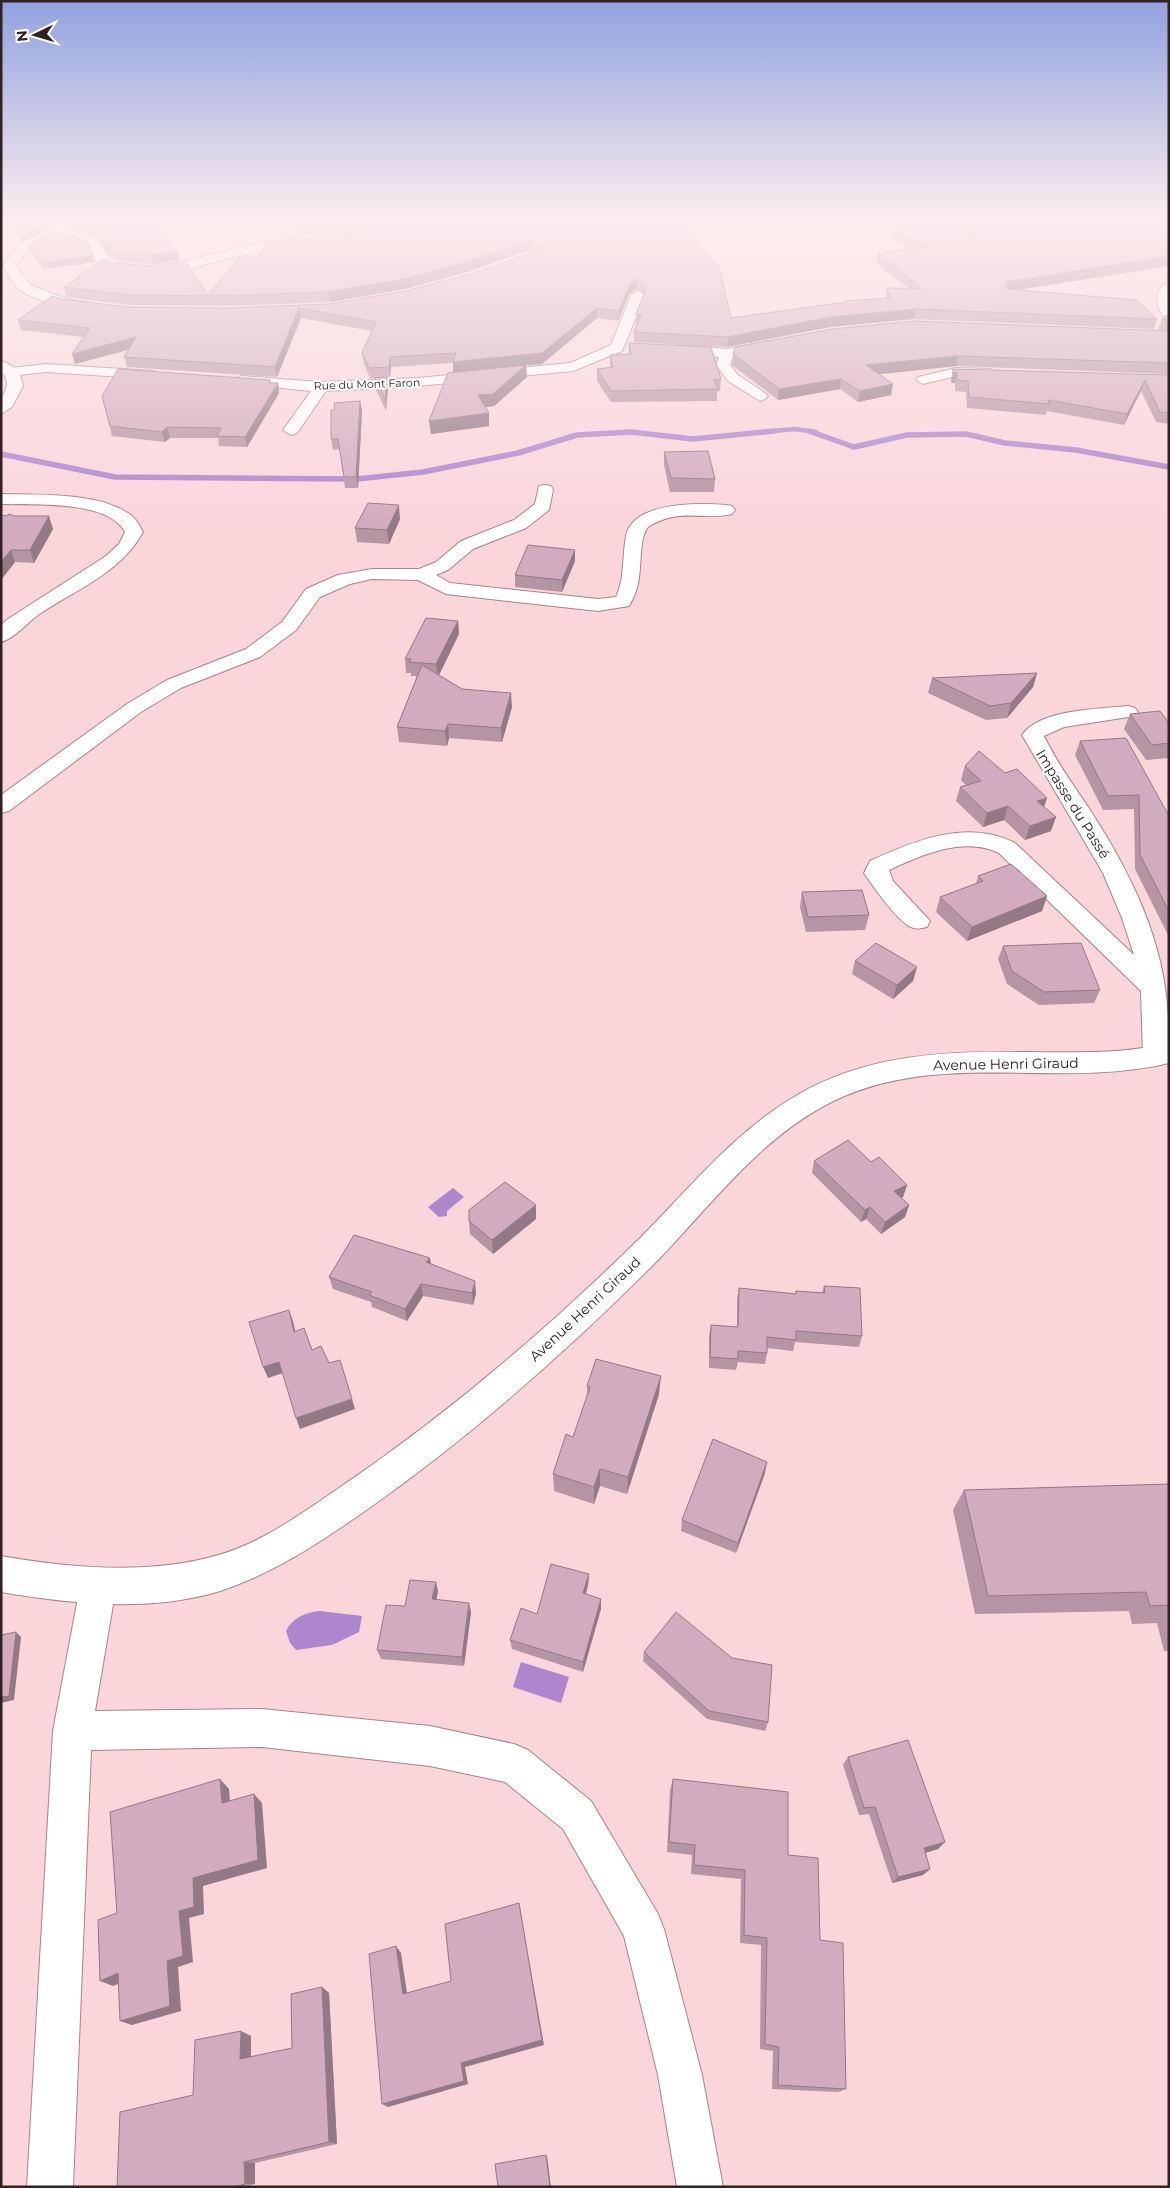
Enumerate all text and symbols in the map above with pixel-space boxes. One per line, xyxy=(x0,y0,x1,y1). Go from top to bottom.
north arrow xyxy=(10,10,60,60)
text: N xyxy=(13,30,32,43)
street label: Rue du Mont Faron xyxy=(313,375,421,393)
street label: Impasse du Passé xyxy=(1032,746,1114,862)
street label: Avenue Henri Giraud xyxy=(933,1054,1079,1074)
street label: Avenue Henri Giraud xyxy=(526,1253,644,1365)

